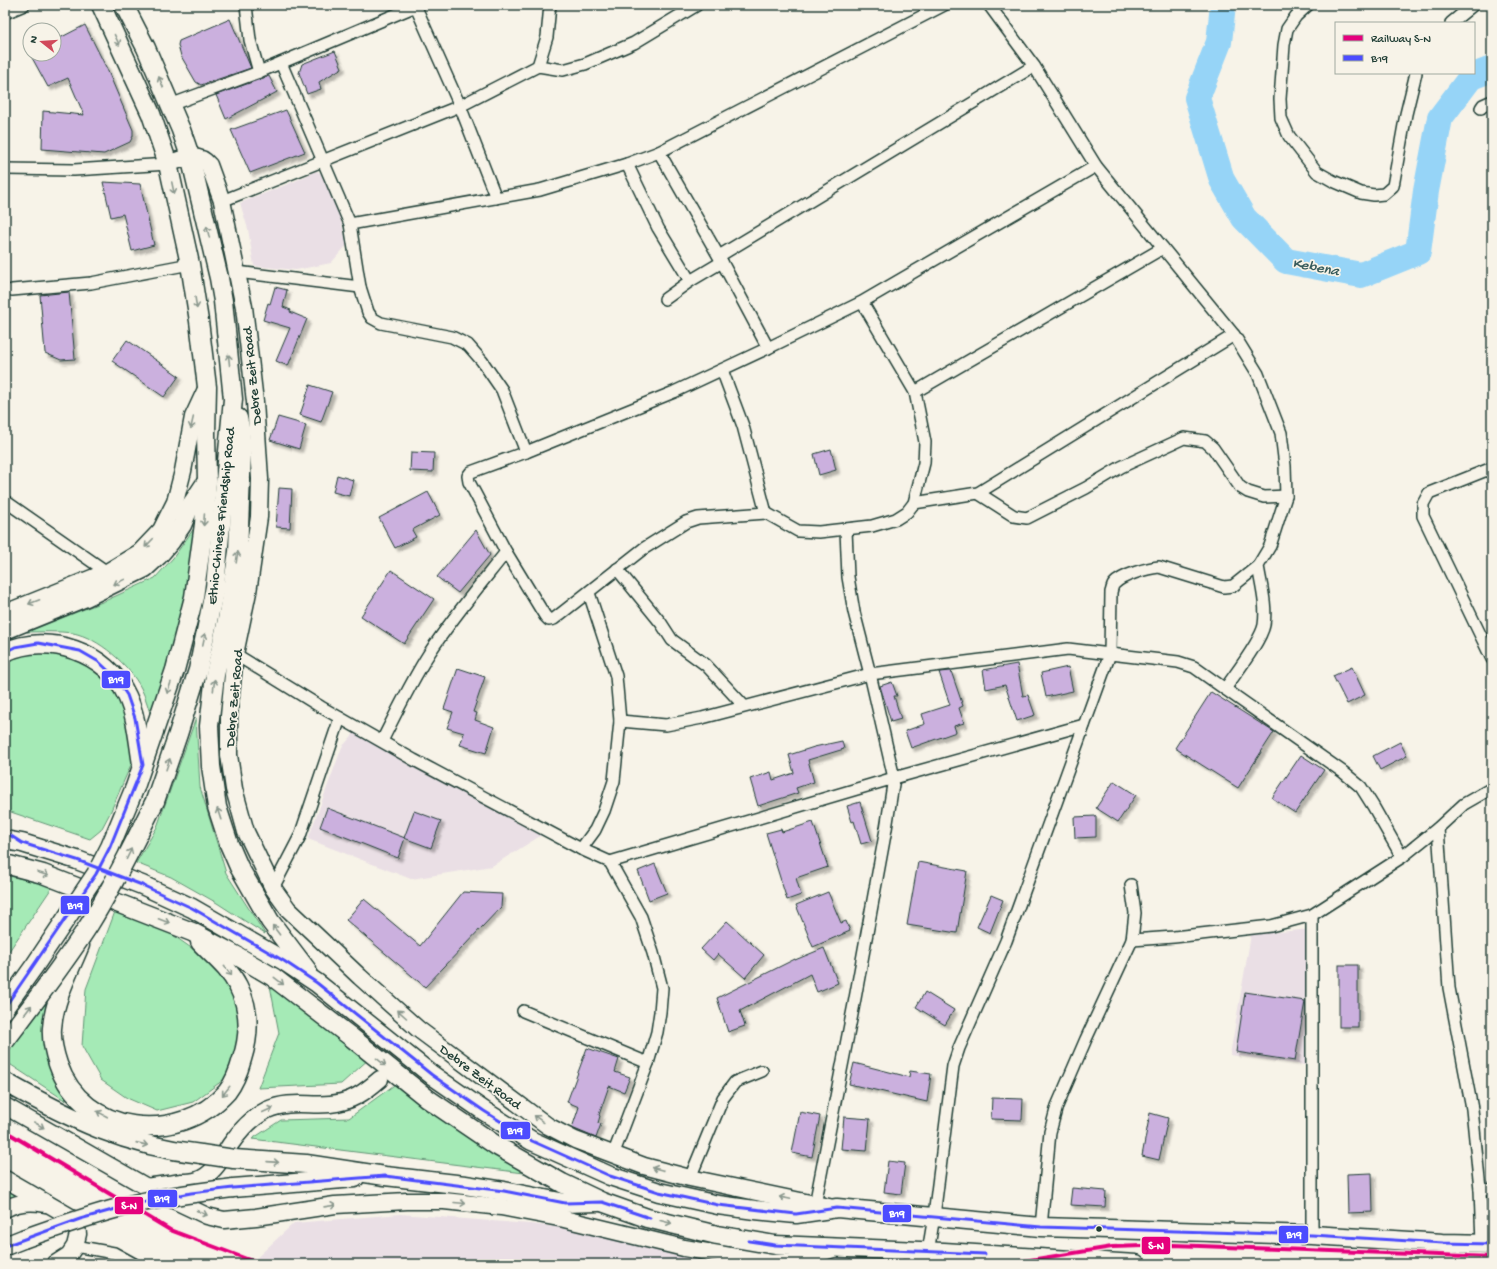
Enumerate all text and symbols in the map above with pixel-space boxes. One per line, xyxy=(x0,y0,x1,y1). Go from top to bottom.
north arrow xyxy=(22,22,62,62)
legend xyxy=(1335,22,1475,74)
text: Railway S-N xyxy=(1371,33,1431,47)
text: N xyxy=(28,34,41,45)
one-way arrow xyxy=(114,34,121,46)
text: B19 xyxy=(1370,53,1388,67)
one-way arrow xyxy=(156,76,164,88)
one-way arrow xyxy=(170,181,178,194)
one-way arrow xyxy=(204,226,212,239)
water label: Kebena xyxy=(1291,255,1342,282)
one-way arrow xyxy=(192,296,200,309)
street label: Debre Zeit Road xyxy=(240,324,267,426)
one-way arrow xyxy=(225,354,233,367)
one-way arrow xyxy=(187,416,195,429)
street label: Ethio-Chinese Friendship Road xyxy=(205,425,240,606)
one-way arrow xyxy=(201,513,208,526)
one-way arrow xyxy=(144,538,154,548)
one-way arrow xyxy=(233,551,241,564)
one-way arrow xyxy=(114,579,126,586)
one-way arrow xyxy=(29,598,41,606)
one-way arrow xyxy=(200,633,208,646)
street label: Debre Zeit Road xyxy=(223,647,248,749)
line badge: B19 xyxy=(101,670,131,689)
text: B19 xyxy=(107,675,124,687)
one-way arrow xyxy=(210,679,218,692)
one-way arrow xyxy=(165,681,172,694)
one-way arrow xyxy=(164,758,172,770)
one-way arrow xyxy=(215,808,222,821)
one-way arrow xyxy=(126,848,133,860)
one-way arrow xyxy=(36,871,49,878)
line badge: B19 xyxy=(60,895,90,915)
text: B19 xyxy=(66,901,83,913)
one-way arrow xyxy=(157,918,169,926)
one-way arrow xyxy=(272,924,280,935)
one-way arrow xyxy=(223,966,232,977)
one-way arrow xyxy=(273,977,284,986)
one-way arrow xyxy=(24,1005,33,1016)
one-way arrow xyxy=(397,1010,407,1019)
street label: Debre Zeit Road xyxy=(434,1041,525,1115)
one-way arrow xyxy=(376,1057,386,1066)
one-way arrow xyxy=(222,1086,230,1097)
one-way arrow xyxy=(261,1106,273,1114)
one-way arrow xyxy=(96,1110,108,1118)
one-way arrow xyxy=(534,1115,545,1123)
line badge: B19 xyxy=(500,1121,531,1140)
one-way arrow xyxy=(33,1122,45,1129)
text: B19 xyxy=(506,1126,523,1138)
one-way arrow xyxy=(135,1140,148,1148)
one-way arrow xyxy=(266,1158,279,1166)
one-way arrow xyxy=(652,1165,665,1173)
line badge: B19 xyxy=(147,1189,178,1208)
text: B19 xyxy=(153,1194,170,1206)
one-way arrow xyxy=(779,1194,792,1202)
line badge: S-N xyxy=(114,1196,144,1215)
one-way arrow xyxy=(453,1199,466,1207)
text: S-N xyxy=(121,1201,137,1213)
one-way arrow xyxy=(323,1202,336,1210)
line badge: B19 xyxy=(882,1204,912,1223)
text: B19 xyxy=(888,1209,905,1221)
one-way arrow xyxy=(196,1210,208,1217)
one-way arrow xyxy=(659,1219,672,1227)
unlabelled marker xyxy=(1094,1224,1104,1234)
line badge: B19 xyxy=(1278,1225,1309,1244)
text: B19 xyxy=(1285,1230,1302,1242)
line badge: S-N xyxy=(1141,1236,1171,1255)
text: S-N xyxy=(1148,1241,1164,1253)

